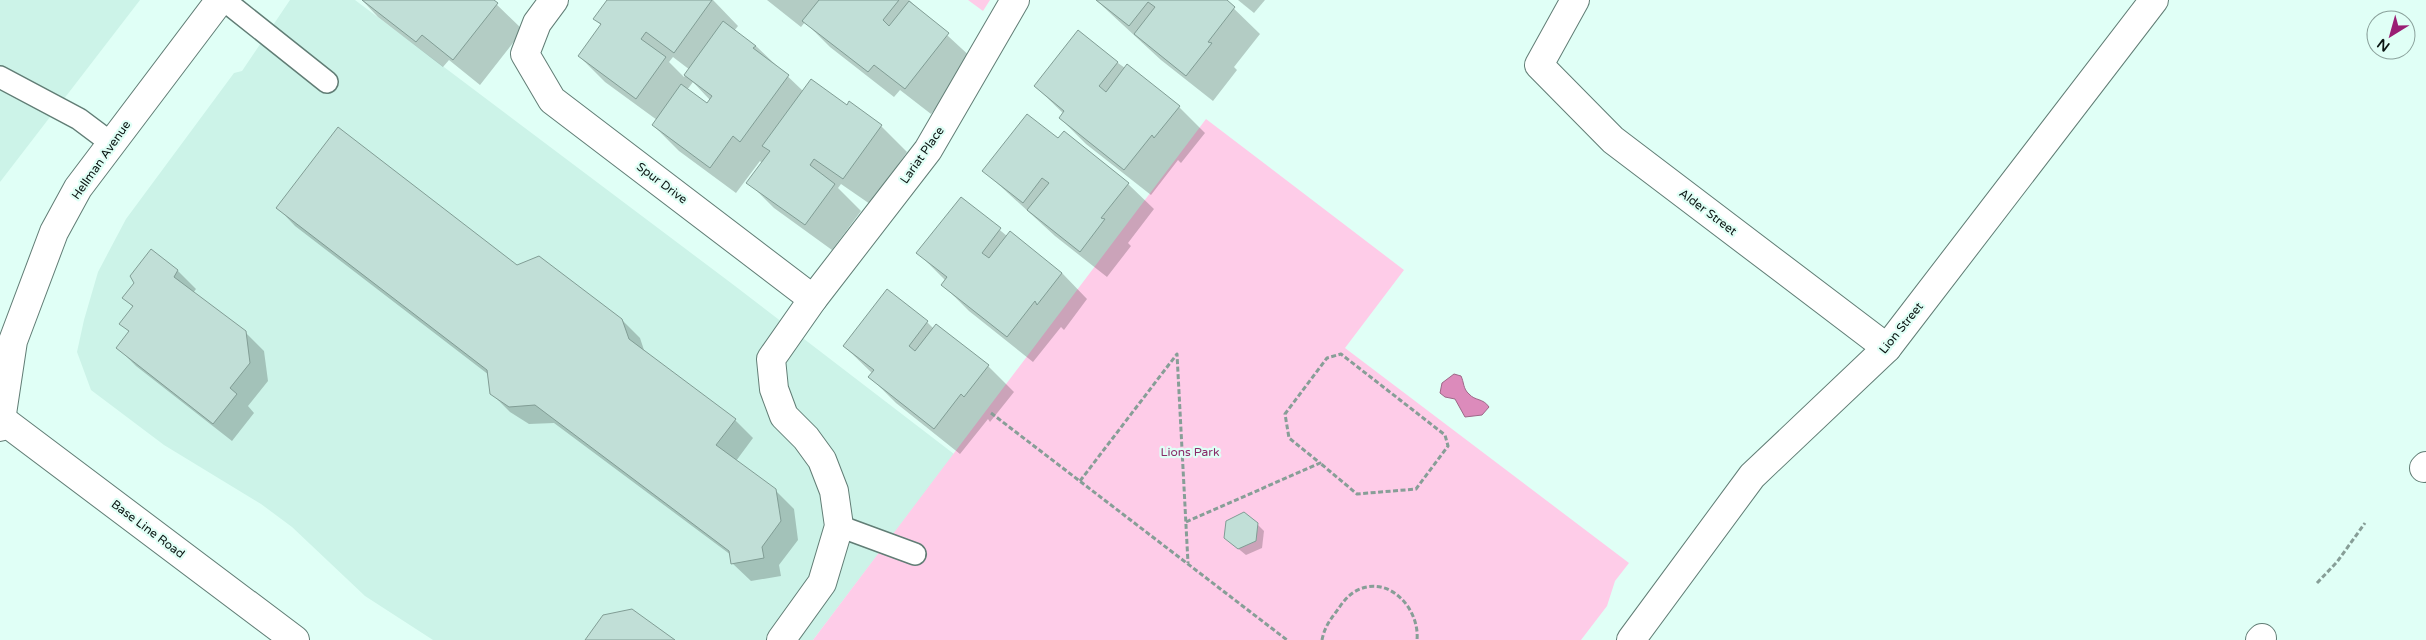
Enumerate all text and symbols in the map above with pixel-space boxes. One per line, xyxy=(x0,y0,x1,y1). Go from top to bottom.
north arrow xyxy=(2366,10,2416,60)
text: N xyxy=(2374,35,2393,55)
street label: Hellman Avenue xyxy=(69,118,133,202)
street label: Lariat Place xyxy=(897,124,947,186)
street label: Spur Drive xyxy=(634,160,690,207)
street label: Alder Street xyxy=(1677,186,1740,238)
street label: Lion Street xyxy=(1876,299,1926,356)
park label: Lions Park xyxy=(1160,445,1220,459)
street label: Base Line Road xyxy=(109,497,187,561)

